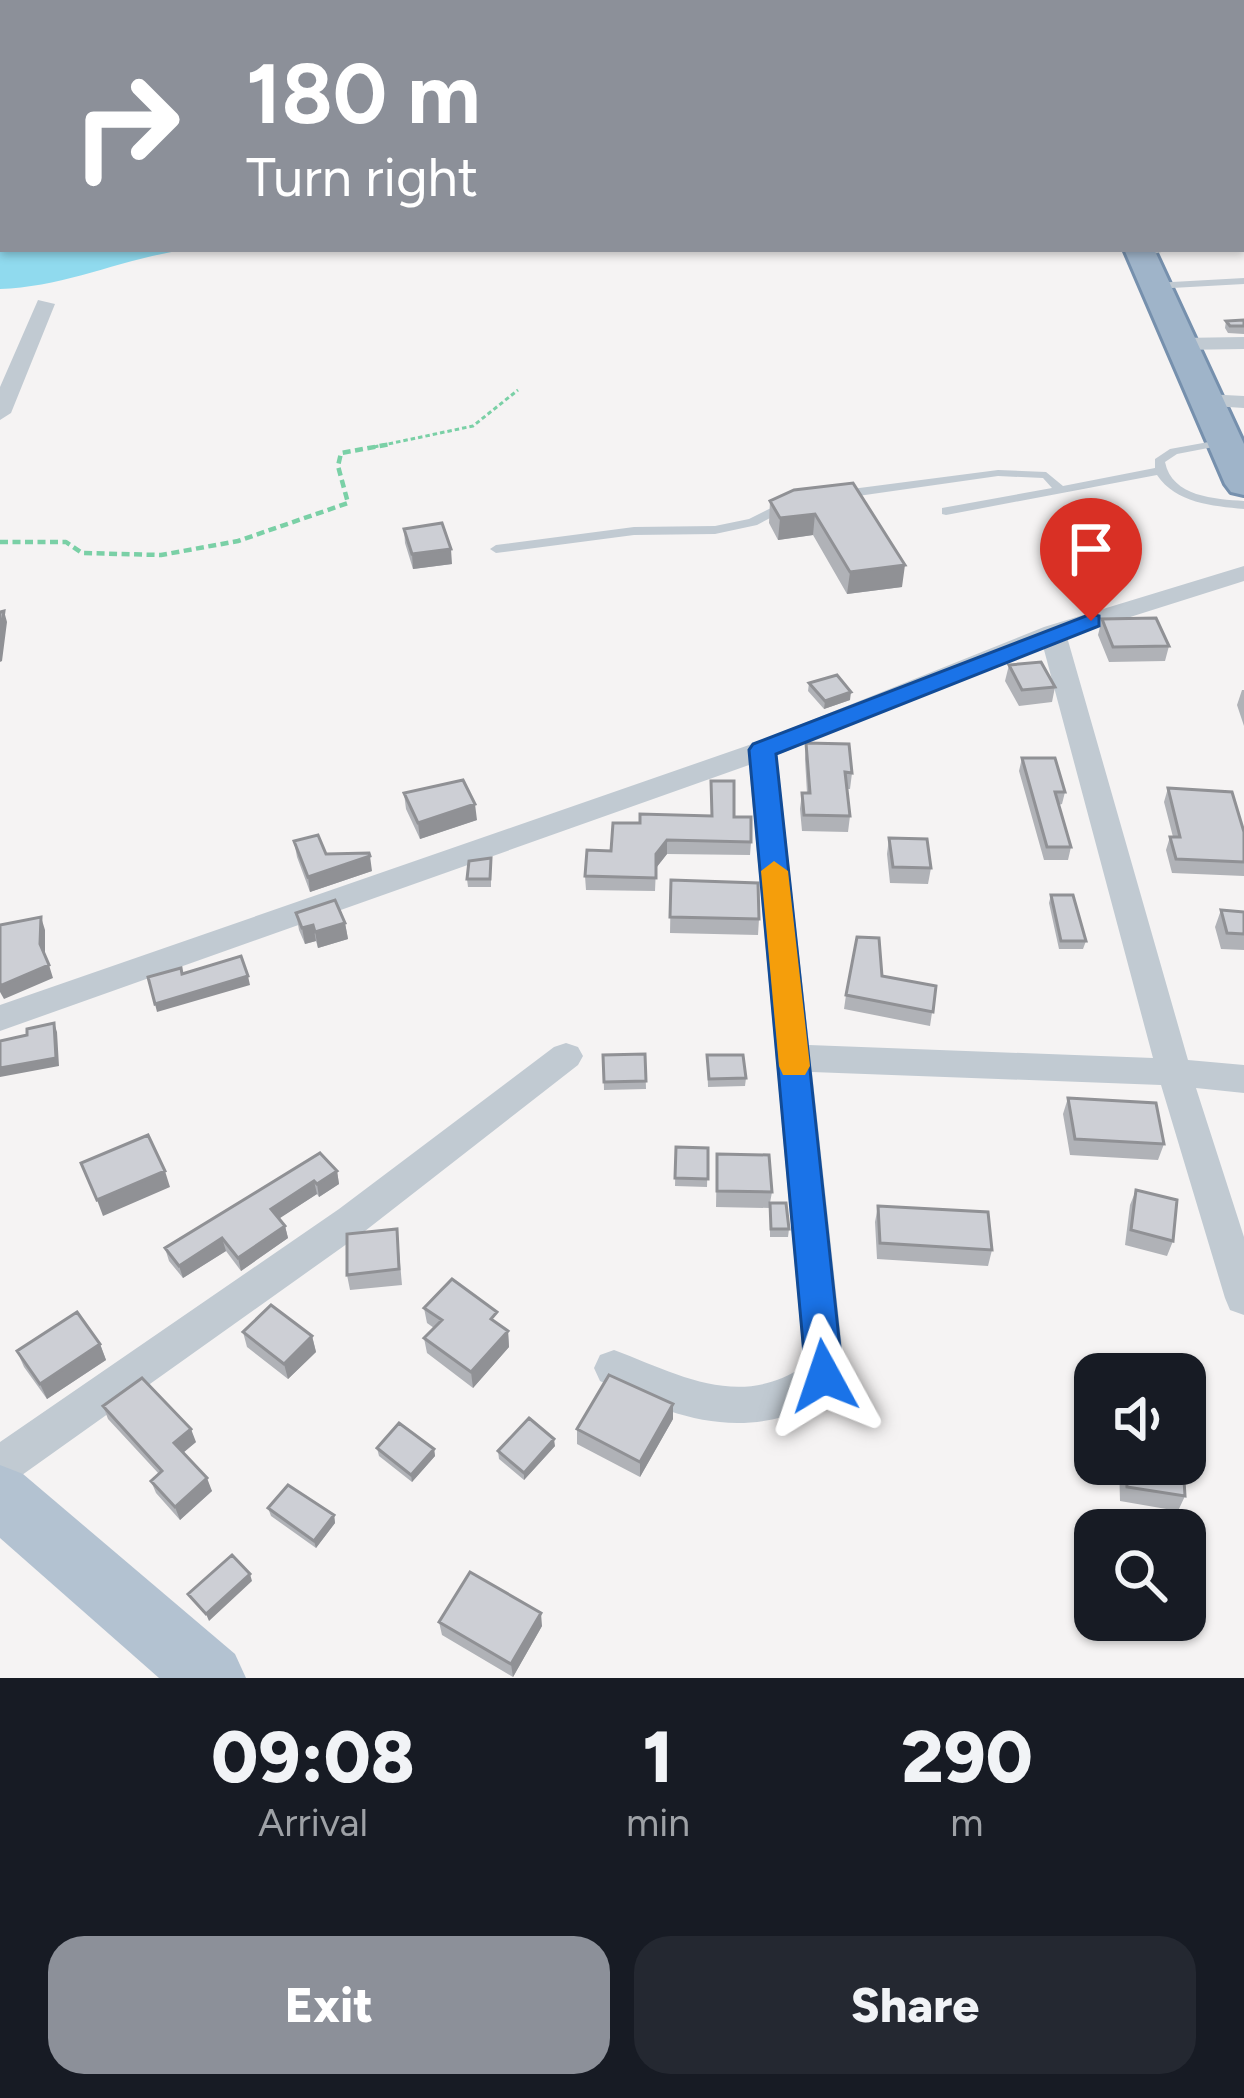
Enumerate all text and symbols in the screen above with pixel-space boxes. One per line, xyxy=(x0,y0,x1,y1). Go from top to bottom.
text: 180 m xyxy=(246,43,481,144)
icon: right xyxy=(48,48,204,204)
text: Turn right xyxy=(246,145,478,210)
pin xyxy=(1040,498,1142,621)
icon: arrive xyxy=(1058,516,1124,582)
position arrow xyxy=(761,1313,887,1439)
map controls xyxy=(1074,1353,1206,1641)
button: sound xyxy=(1074,1353,1206,1485)
button: search xyxy=(1074,1509,1206,1641)
text: 09:08 xyxy=(211,1714,415,1800)
text: 1 xyxy=(643,1714,673,1800)
text: 290 xyxy=(901,1714,1033,1800)
text: Arrival xyxy=(258,1799,368,1846)
text: min xyxy=(626,1799,690,1846)
text: m xyxy=(950,1799,984,1846)
button: Exit xyxy=(48,1936,610,2074)
button: Share xyxy=(634,1936,1196,2074)

